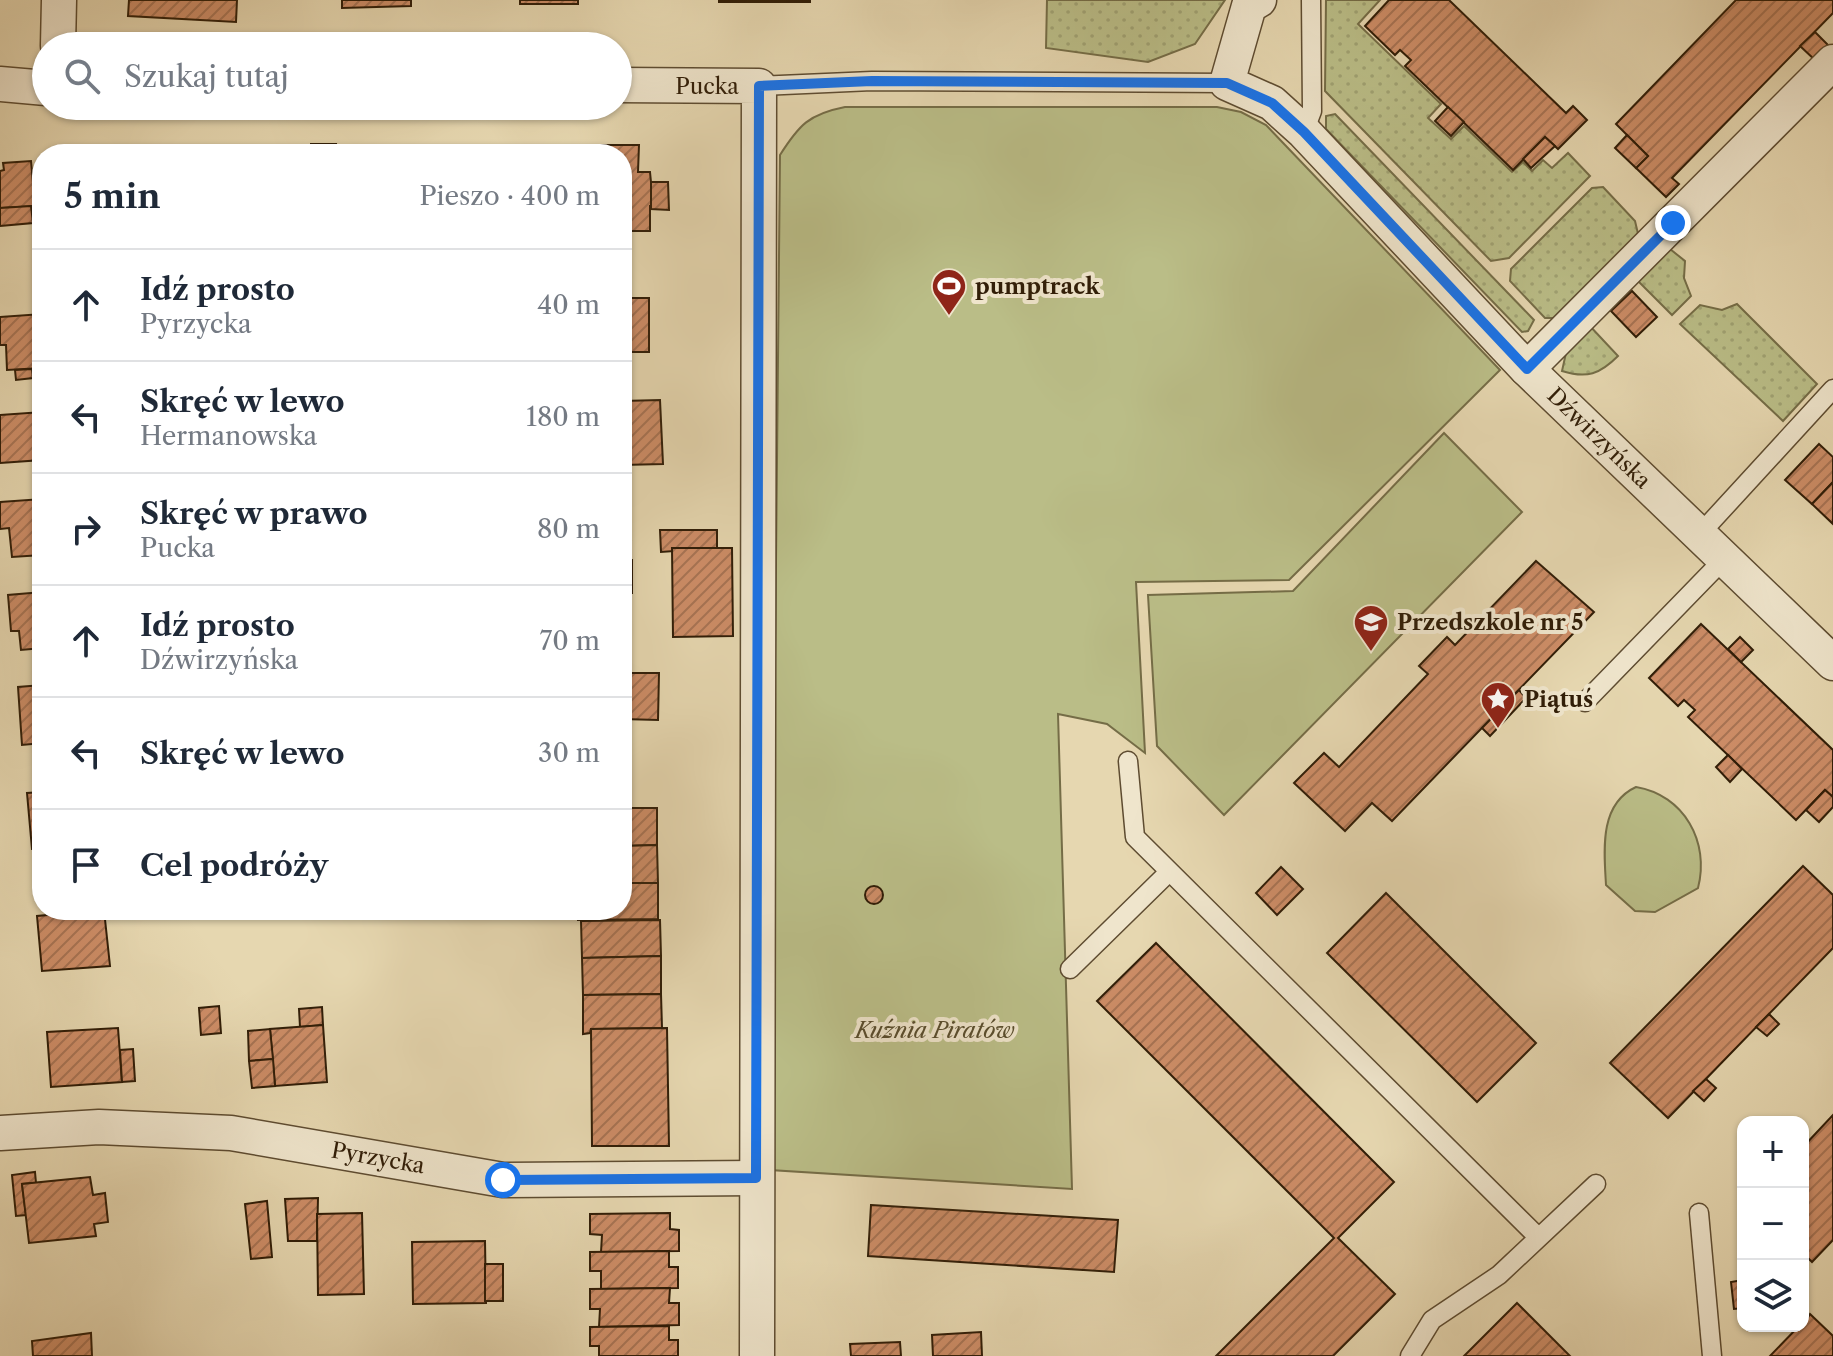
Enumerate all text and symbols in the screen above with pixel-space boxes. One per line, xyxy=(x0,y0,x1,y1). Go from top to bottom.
search box xyxy=(32,32,632,120)
icon: search xyxy=(60,54,104,98)
text: Szukaj tutaj xyxy=(124,58,289,95)
street label: Pucka xyxy=(675,73,739,100)
text: 5 min xyxy=(64,175,161,217)
text: Pieszo · 400 m xyxy=(419,180,600,212)
route end xyxy=(1655,205,1691,241)
sports icon: pumptrack xyxy=(930,267,968,317)
text: Idź prosto xyxy=(140,271,295,308)
place label: pumptrack xyxy=(975,273,1100,300)
icon: ahead xyxy=(64,283,108,327)
text: 40 m xyxy=(537,289,600,321)
text: Pyrzycka xyxy=(140,308,252,340)
street label: Dźwirzyńska xyxy=(1541,382,1657,494)
text: Skręć w lewo xyxy=(140,383,345,420)
icon: left xyxy=(64,395,108,439)
text: 180 m xyxy=(526,401,600,433)
text: Hermanowska xyxy=(140,420,317,452)
text: Skręć w prawo xyxy=(140,495,368,532)
icon: right xyxy=(64,507,108,551)
text: 80 m xyxy=(537,513,600,545)
text: Pucka xyxy=(140,532,215,564)
school or university icon: Przedszkole nr 5 xyxy=(1352,603,1390,653)
text: Idź prosto xyxy=(140,607,295,644)
place label: Przedszkole nr 5 xyxy=(1397,609,1583,636)
icon: ahead xyxy=(64,619,108,663)
text: 70 m xyxy=(540,625,600,657)
text: Dźwirzyńska xyxy=(140,644,298,676)
place icon: Piątuś xyxy=(1479,680,1517,730)
place label: Piątuś xyxy=(1524,686,1593,713)
icon: left xyxy=(64,731,108,775)
text: Skręć w lewo xyxy=(140,735,345,772)
text: 30 m xyxy=(538,737,600,769)
icon: arrive xyxy=(64,843,108,887)
text: Cel podróży xyxy=(140,847,328,884)
park label: Kuźnia Piratów xyxy=(853,1017,1015,1044)
map controls xyxy=(1737,1116,1809,1332)
button: + xyxy=(1737,1116,1809,1188)
street label: Pyrzycka xyxy=(329,1137,427,1180)
route start xyxy=(485,1162,521,1198)
button: − xyxy=(1737,1188,1809,1260)
button: layers xyxy=(1737,1260,1809,1332)

